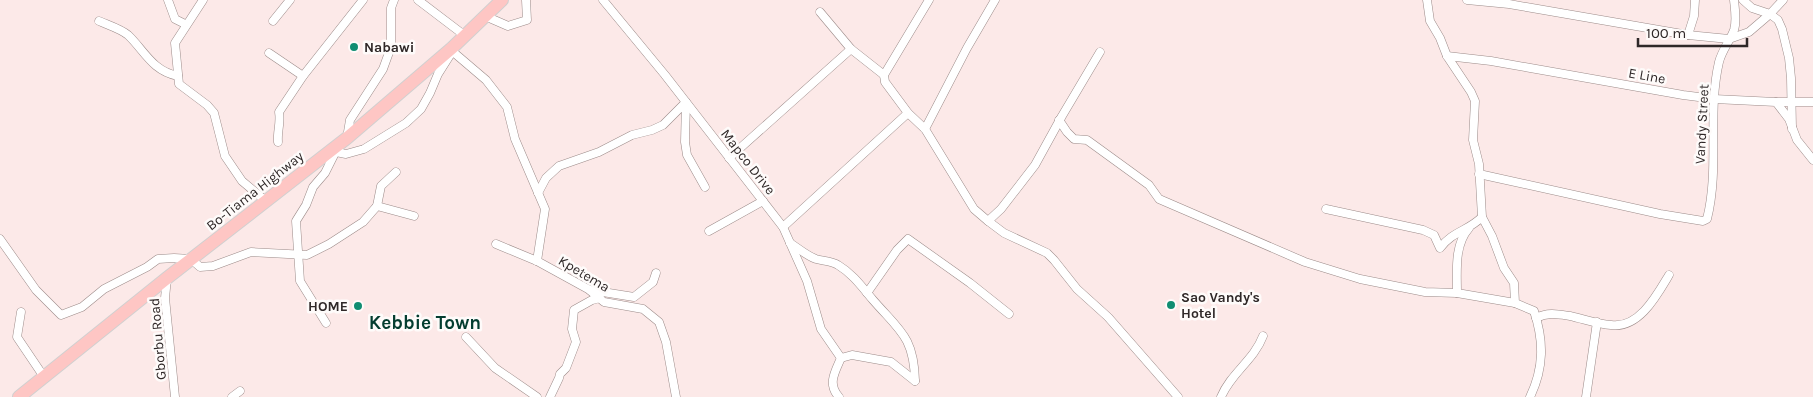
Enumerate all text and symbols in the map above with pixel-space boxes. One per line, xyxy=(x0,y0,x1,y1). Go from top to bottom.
scale bar xyxy=(1638,15,1747,47)
text: 100 m xyxy=(1646,24,1686,42)
place label: Nabawi xyxy=(364,39,414,56)
marker: Nabawi xyxy=(348,41,360,53)
street label: E Line xyxy=(1627,64,1667,88)
street label: Vandy Street xyxy=(1691,84,1713,164)
street label: Mapco Drive xyxy=(717,126,779,198)
street label: Bo-Tiama Highway xyxy=(203,148,307,234)
street label: Kpetema xyxy=(555,252,613,296)
place label: Sao Vandy's Hotel xyxy=(1181,289,1260,322)
street label: Gborbu Road xyxy=(146,297,170,381)
place label: HOME xyxy=(308,298,348,315)
marker: Sao Vandy's Hotel xyxy=(1165,299,1177,311)
marker: HOME xyxy=(352,300,364,312)
district label: Kebbie Town xyxy=(369,312,481,334)

